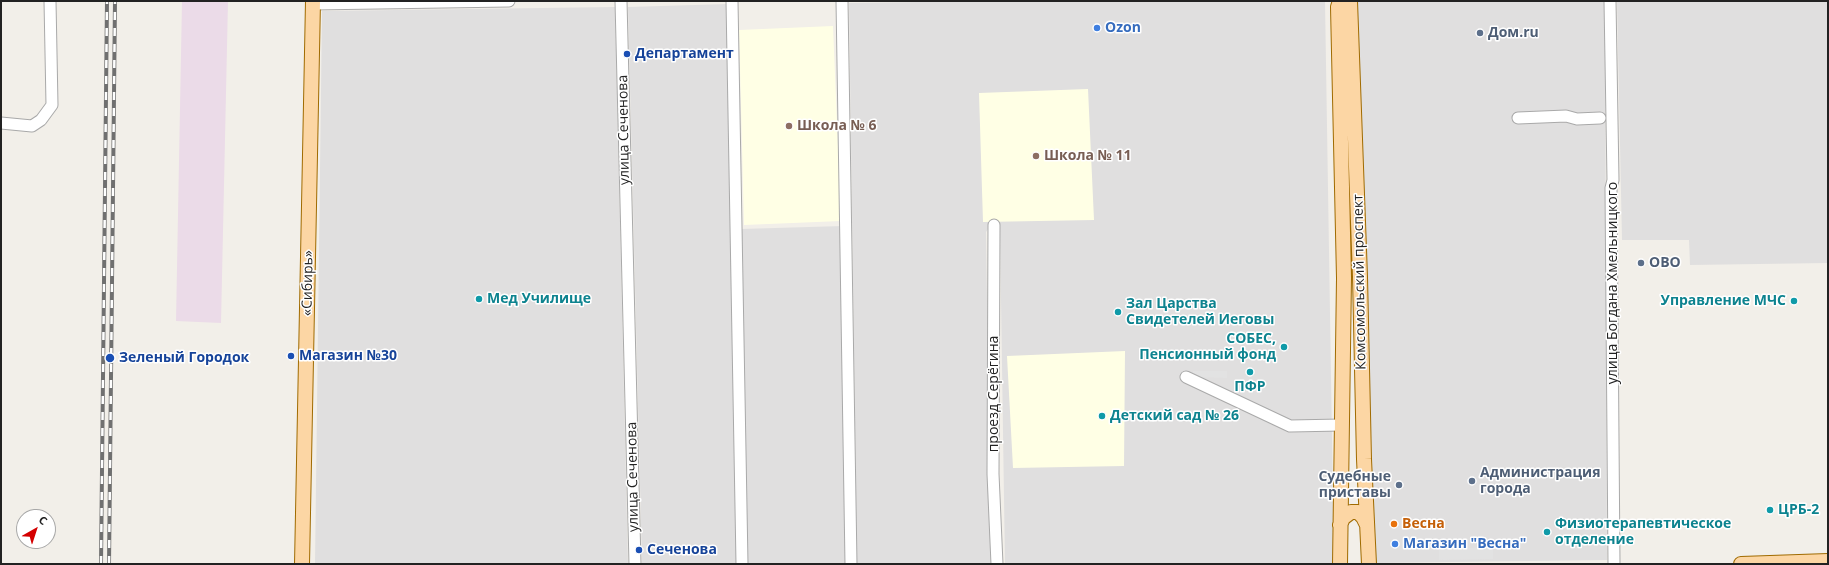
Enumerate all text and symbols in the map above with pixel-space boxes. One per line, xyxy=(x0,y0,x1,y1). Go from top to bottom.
place label: Ozon xyxy=(1105,20,1141,36)
marker: Ozon xyxy=(1092,23,1102,33)
place label: Дом.ru xyxy=(1488,25,1539,41)
marker: Дом.ru xyxy=(1475,28,1485,38)
place label: Департамент xyxy=(635,46,734,62)
marker: Департамент xyxy=(622,49,632,59)
street label: улица Сеченова xyxy=(615,75,633,185)
place label: Школа № 6 xyxy=(797,118,877,134)
marker: Школа № 6 xyxy=(784,121,794,131)
place label: Школа № 11 xyxy=(1044,148,1132,164)
marker: Школа № 11 xyxy=(1031,151,1041,161)
street label: улица Богдана Хмельницкого xyxy=(1605,182,1621,384)
street label: Комсомольский проспект xyxy=(1350,194,1370,370)
street label: «Сибирь» xyxy=(299,250,317,316)
place label: ОВО xyxy=(1649,255,1681,271)
marker: ОВО xyxy=(1636,258,1646,268)
place label: Мед Училище xyxy=(487,291,591,307)
place label: Управление МЧС xyxy=(1661,293,1786,309)
marker: Мед Училище xyxy=(474,294,484,304)
place label: Зал Царства Свидетелей Иеговы xyxy=(1126,296,1274,328)
marker: Управление МЧС xyxy=(1789,296,1799,306)
marker: Зал Царства Свидетелей Иеговы xyxy=(1113,307,1123,317)
place label: СОБЕС, Пенсионный фонд xyxy=(1139,331,1276,364)
street label: проезд Серёгина xyxy=(986,336,1002,452)
marker: СОБЕС, Пенсионный фонд xyxy=(1279,342,1289,352)
place label: Магазин №30 xyxy=(299,348,397,364)
place label: Зеленый Городок xyxy=(119,350,249,366)
marker: Магазин №30 xyxy=(286,351,296,361)
marker: Зеленый Городок xyxy=(104,352,116,364)
marker: ПФР xyxy=(1245,367,1255,377)
place label: ПФР xyxy=(1234,379,1266,395)
place label: Детский сад № 26 xyxy=(1110,408,1239,424)
marker: Детский сад № 26 xyxy=(1097,411,1107,421)
street label: улица Сеченова xyxy=(624,422,642,532)
place label: Администрация города xyxy=(1480,465,1600,498)
place label: Судебные приставы xyxy=(1318,469,1391,502)
marker: Администрация города xyxy=(1467,476,1477,486)
marker: Судебные приставы xyxy=(1394,480,1404,490)
place label: ЦРБ-2 xyxy=(1778,502,1819,518)
marker: ЦРБ-2 xyxy=(1765,505,1775,515)
north arrow xyxy=(16,509,56,549)
text: С xyxy=(36,512,51,528)
place label: Весна xyxy=(1402,516,1445,532)
place label: Физиотерапевтическое отделение xyxy=(1555,516,1731,548)
marker: Весна xyxy=(1389,519,1399,529)
marker: Физиотерапевтическое отделение xyxy=(1542,527,1552,537)
place label: Магазин "Весна" xyxy=(1403,536,1526,552)
marker: Магазин "Весна" xyxy=(1390,539,1400,549)
place label: Сеченова xyxy=(647,542,717,558)
marker: Сеченова xyxy=(634,545,644,555)

